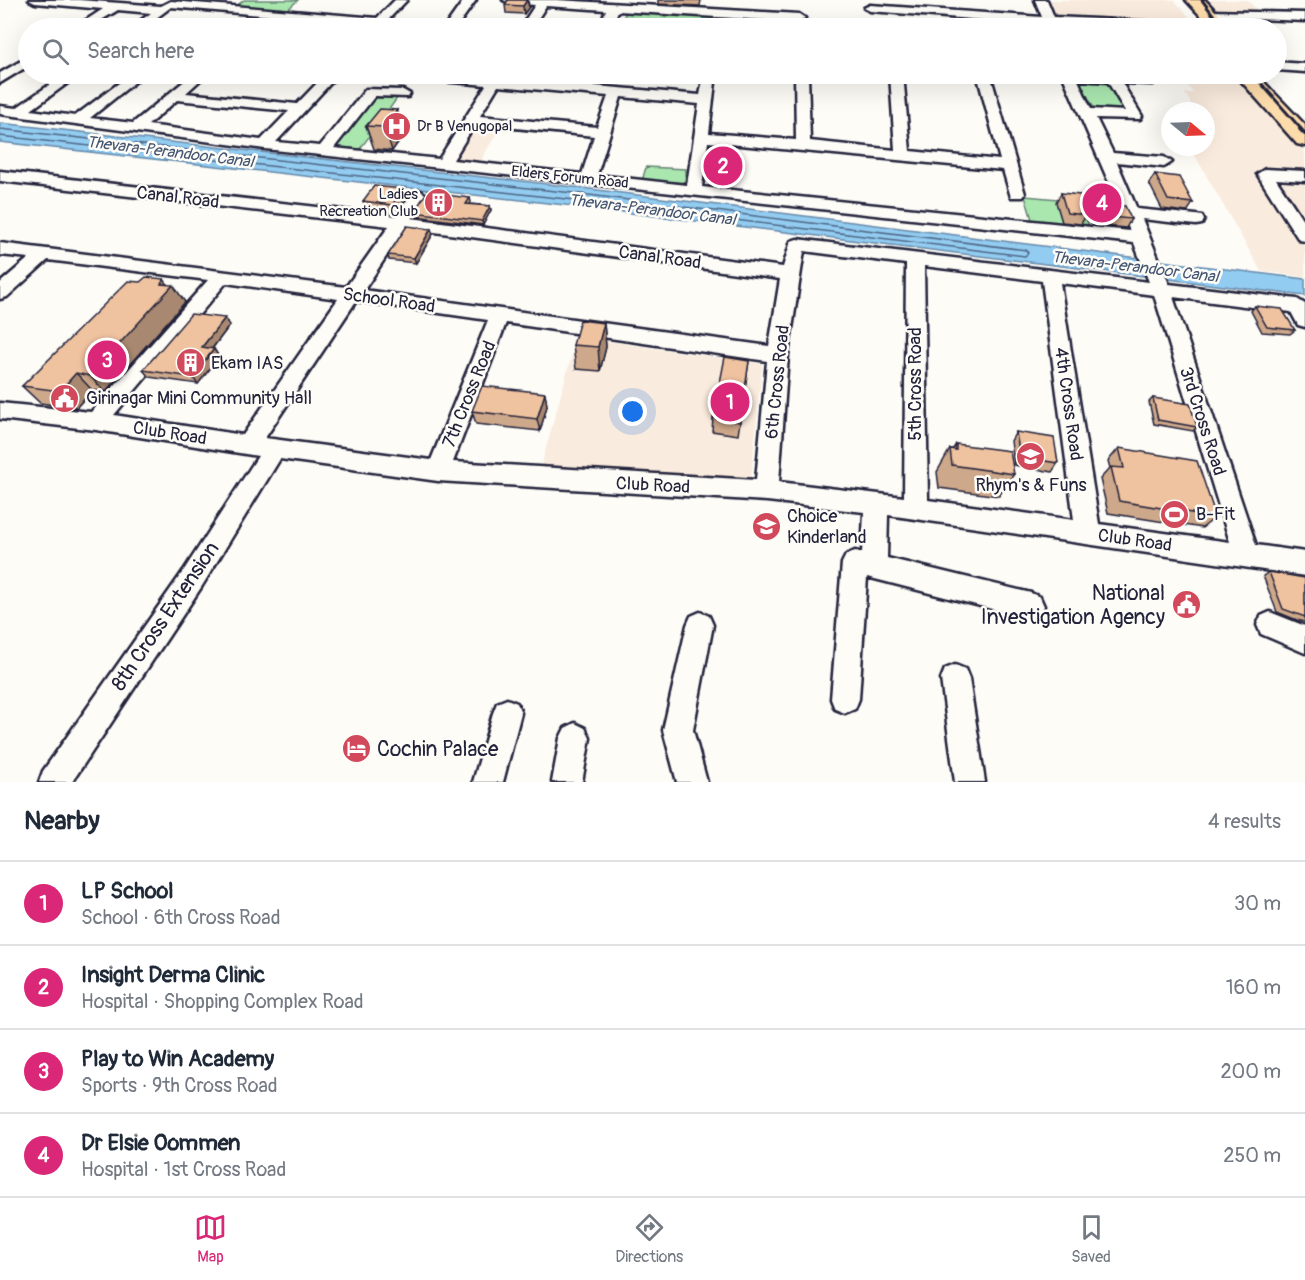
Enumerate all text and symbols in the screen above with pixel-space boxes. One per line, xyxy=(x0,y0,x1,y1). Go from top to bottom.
search box xyxy=(18,18,1287,84)
icon: search xyxy=(39,35,72,68)
text: Search here xyxy=(87,37,194,65)
north arrow xyxy=(1161,102,1215,156)
hospital icon: Dr B Venugopal xyxy=(380,110,412,142)
place label: Dr B Venugopal xyxy=(417,117,512,136)
water label: Thevara-Perandoor Canal xyxy=(85,132,257,172)
pin: 2 xyxy=(704,144,742,188)
street label: Elders Forum Road xyxy=(510,162,630,193)
pin: 4 xyxy=(1082,180,1122,226)
street label: Canal Road xyxy=(135,181,221,214)
place label: Ladies Recreation Club xyxy=(319,185,418,221)
building icon: Ladies Recreation Club xyxy=(423,187,455,219)
water label: Thevara-Perandoor Canal xyxy=(567,190,739,230)
street label: Canal Road xyxy=(617,240,703,275)
water label: Thevara-Perandoor Canal xyxy=(1050,247,1222,287)
street label: School Road xyxy=(341,283,437,318)
street label: 6th Cross Road xyxy=(760,324,795,440)
street label: 5th Cross Road xyxy=(904,327,927,441)
street label: 7th Cross Road xyxy=(438,337,501,451)
pin: 3 xyxy=(88,338,126,382)
street label: 4th Cross Road xyxy=(1049,346,1088,462)
building icon: Ekam IAS xyxy=(174,347,206,379)
place label: Ekam IAS xyxy=(211,352,283,375)
street label: 3rd Cross Road xyxy=(1174,364,1231,478)
pin: 1 xyxy=(710,380,750,424)
public building icon: Girinagar Mini Community Hall xyxy=(49,382,81,414)
place label: Girinagar Mini Community Hall xyxy=(86,387,312,410)
your location xyxy=(618,397,647,426)
street label: Club Road xyxy=(131,416,208,451)
school or university icon: Rhym's & Funs xyxy=(1015,440,1047,472)
street label: Club Road xyxy=(615,472,691,499)
place label: Rhym's & Funs xyxy=(976,474,1087,497)
sports icon: B-Fit xyxy=(1159,498,1191,530)
place label: B-Fit xyxy=(1196,503,1236,526)
place label: Choice Kinderland xyxy=(787,505,867,549)
school or university icon: Choice Kinderland xyxy=(750,510,782,542)
street label: Club Road xyxy=(1096,524,1173,557)
street label: 8th Cross Extension xyxy=(105,536,225,696)
place label: National Investigation Agency xyxy=(981,580,1165,631)
public building icon: National Investigation Agency xyxy=(1170,589,1202,621)
hotel icon: Cochin Palace xyxy=(340,733,372,765)
place label: Cochin Palace xyxy=(377,736,499,763)
text: Nearby xyxy=(24,805,100,837)
text: 4 results xyxy=(1208,809,1281,834)
text: LP School xyxy=(81,877,174,905)
text: 1 xyxy=(40,891,47,916)
text: 30 m xyxy=(1234,891,1281,916)
text: School · 6th Cross Road xyxy=(81,905,280,930)
text: Insight Derma Clinic xyxy=(81,961,265,989)
text: 2 xyxy=(38,975,49,1000)
text: 160 m xyxy=(1226,975,1281,1000)
text: Hospital · Shopping Complex Road xyxy=(81,989,364,1014)
text: Play to Win Academy xyxy=(81,1045,274,1073)
text: 3 xyxy=(38,1059,49,1084)
text: 200 m xyxy=(1220,1059,1281,1084)
text: Sports · 9th Cross Road xyxy=(81,1073,278,1098)
text: Dr Elsie Oommen xyxy=(81,1129,241,1157)
text: 4 xyxy=(38,1143,49,1168)
text: 250 m xyxy=(1223,1143,1281,1168)
text: Hospital · 1st Cross Road xyxy=(81,1157,286,1182)
tab: Map xyxy=(194,1211,227,1267)
tab: Directions xyxy=(615,1211,683,1267)
tab: Saved xyxy=(1071,1211,1111,1267)

